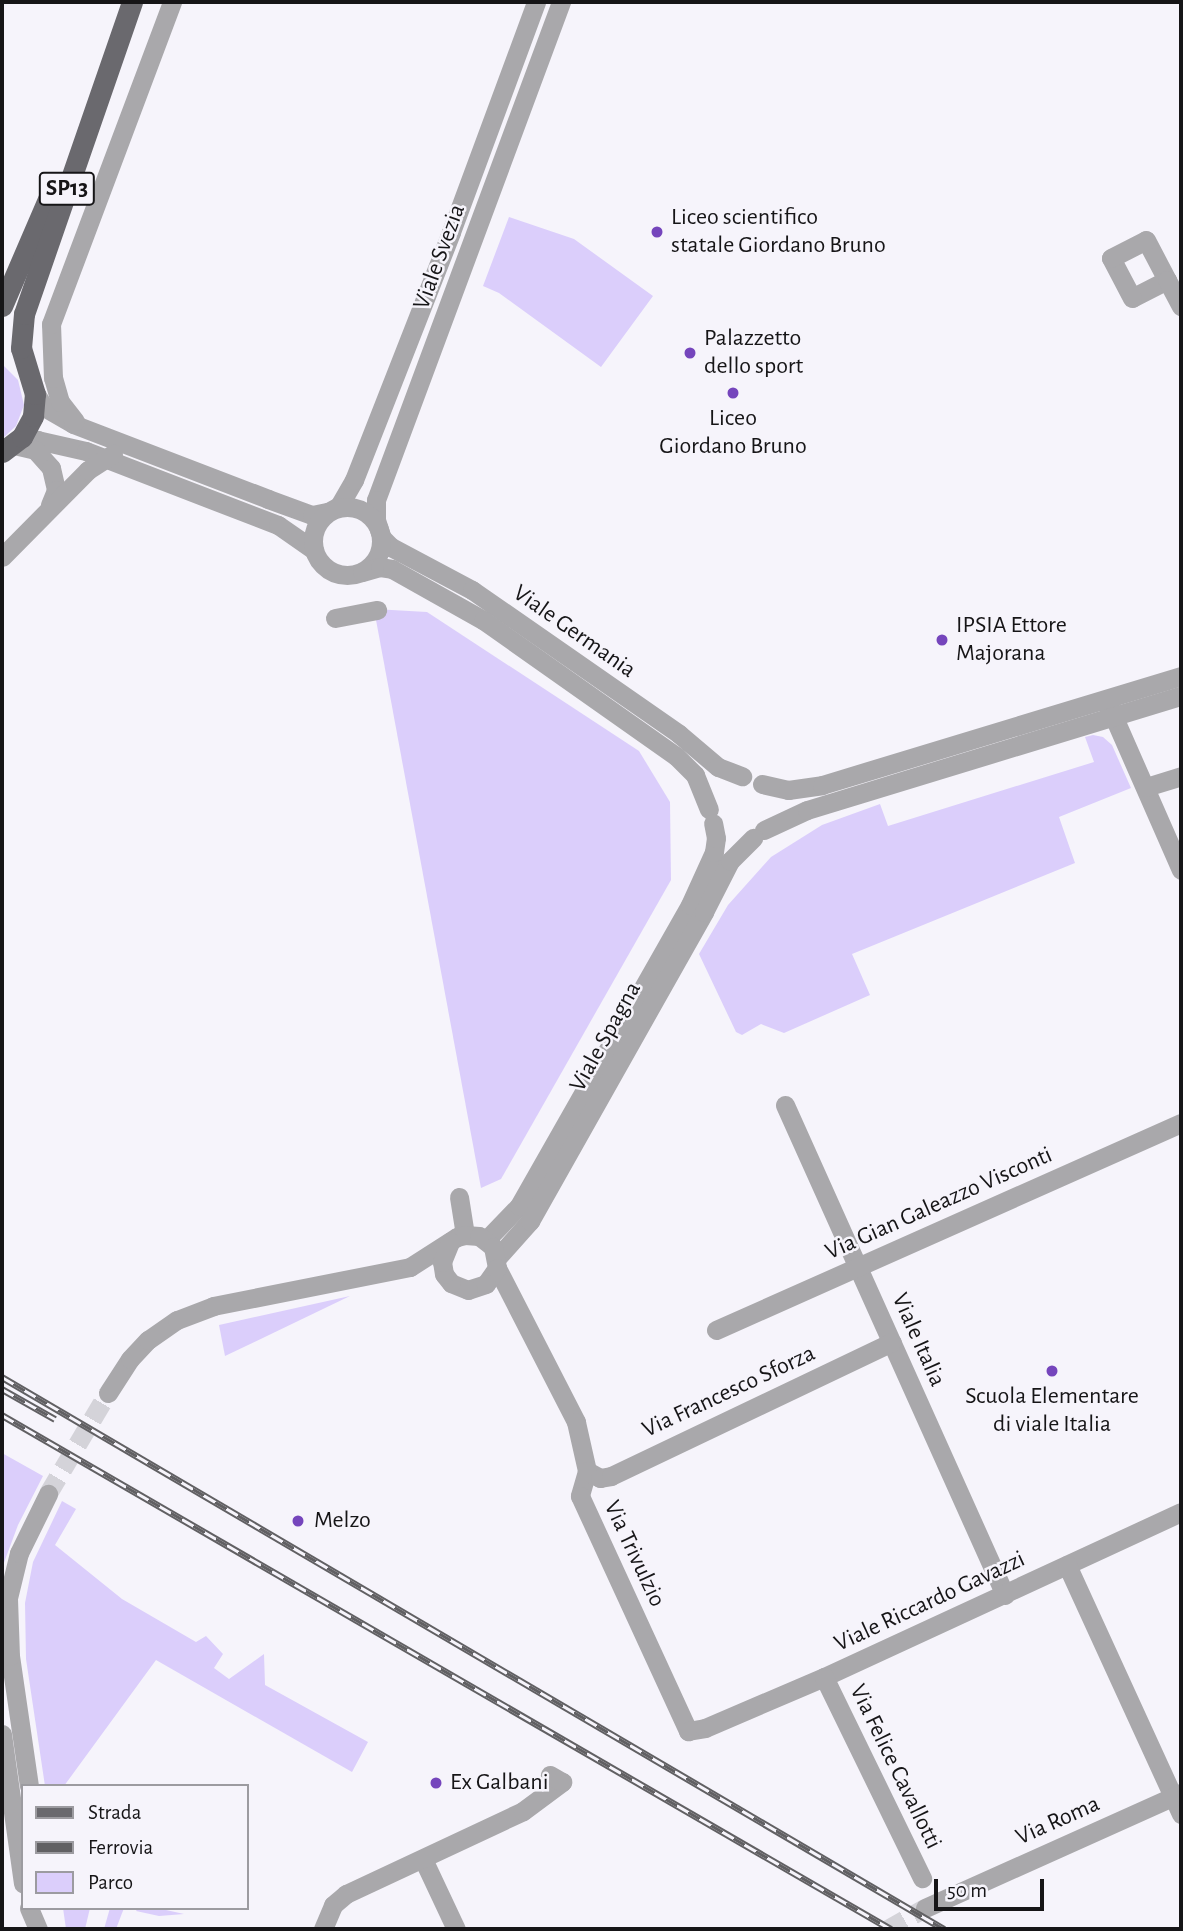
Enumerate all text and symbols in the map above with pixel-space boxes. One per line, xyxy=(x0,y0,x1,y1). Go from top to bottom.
road number: SP13 xyxy=(37,170,97,208)
street label: Viale Svezia xyxy=(408,200,472,314)
place label: Liceo scientifico statale Giordano Bruno xyxy=(671,204,886,260)
marker: Liceo scientifico statale Giordano Bruno xyxy=(649,224,665,240)
place label: Palazzetto dello sport xyxy=(704,325,803,381)
marker: Palazzetto dello sport xyxy=(682,345,698,361)
marker: Liceo Giordano Bruno xyxy=(725,385,741,401)
place label: Liceo Giordano Bruno xyxy=(659,405,807,461)
street label: Viale Germania xyxy=(507,579,641,685)
place label: IPSIA Ettore Majorana xyxy=(956,612,1067,668)
marker: IPSIA Ettore Majorana xyxy=(934,632,950,648)
street label: Viale Spagna xyxy=(564,977,648,1097)
street label: Via Gian Galeazzo Visconti xyxy=(821,1141,1057,1267)
street label: Viale Italia xyxy=(885,1289,951,1391)
street label: Via Francesco Sforza xyxy=(638,1339,820,1445)
marker: Scuola Elementare di viale Italia xyxy=(1044,1363,1060,1379)
place label: Scuola Elementare di viale Italia xyxy=(965,1383,1139,1439)
street label: Via Trivulzio xyxy=(597,1496,671,1612)
place label: Melzo xyxy=(314,1507,371,1535)
marker: Melzo xyxy=(288,1511,308,1531)
street label: Viale Riccardo Gavazzi xyxy=(830,1545,1030,1659)
street label: Via Felice Cavallotti xyxy=(843,1680,947,1854)
place label: Ex Galbani xyxy=(450,1769,549,1797)
marker: Ex Galbani xyxy=(428,1775,444,1791)
legend xyxy=(21,1784,248,1910)
street label: Via Roma xyxy=(1012,1790,1104,1852)
text: Strada xyxy=(88,1802,141,1823)
text: Ferrovia xyxy=(88,1837,153,1858)
scale bar xyxy=(938,1864,1048,1908)
text: Parco xyxy=(88,1872,133,1893)
text: 50 m xyxy=(947,1880,987,1901)

